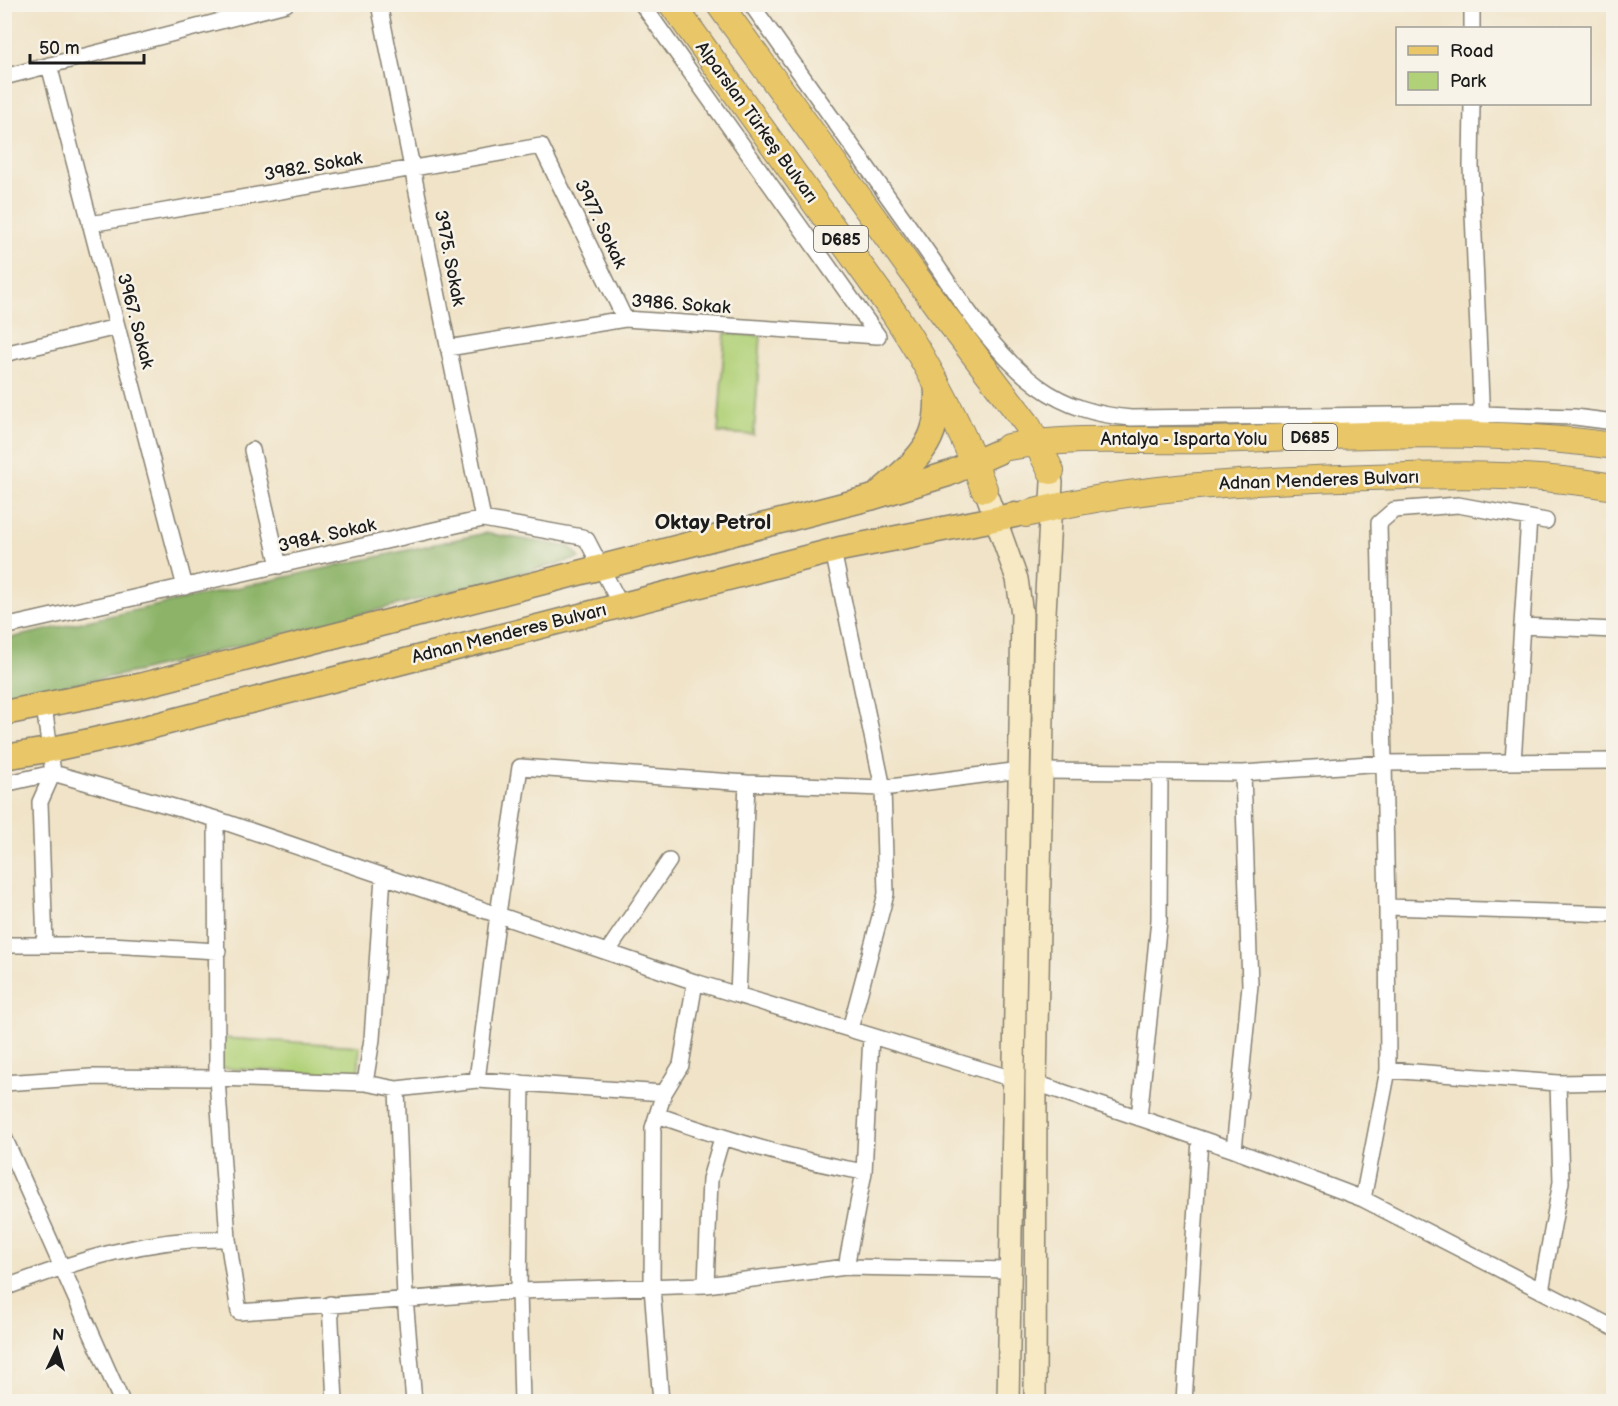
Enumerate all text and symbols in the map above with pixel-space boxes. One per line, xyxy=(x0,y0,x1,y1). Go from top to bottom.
scale bar xyxy=(30,27,144,65)
legend xyxy=(1396,27,1591,105)
street label: Alparslan Türkeş Bulvarı xyxy=(691,37,822,207)
text: 50 m xyxy=(39,38,80,59)
text: Road xyxy=(1450,41,1494,62)
text: Park xyxy=(1450,71,1486,92)
street label: 3982. Sokak xyxy=(262,148,364,185)
street label: 3977. Sokak xyxy=(570,177,631,272)
street label: 3975. Sokak xyxy=(430,208,469,308)
road number: D685 xyxy=(814,226,868,252)
street label: 3967. Sokak xyxy=(113,271,158,371)
street label: 3986. Sokak xyxy=(631,291,732,318)
road number: D685 xyxy=(1283,424,1337,450)
street label: Antalya - Isparta Yolu xyxy=(1101,429,1268,450)
street label: Adnan Menderes Bulvarı xyxy=(1219,467,1419,494)
district label: Oktay Petrol xyxy=(655,510,771,535)
street label: 3984. Sokak xyxy=(276,514,378,557)
street label: Adnan Menderes Bulvarı xyxy=(410,599,609,668)
north arrow xyxy=(27,1319,87,1379)
text: N xyxy=(51,1326,65,1346)

